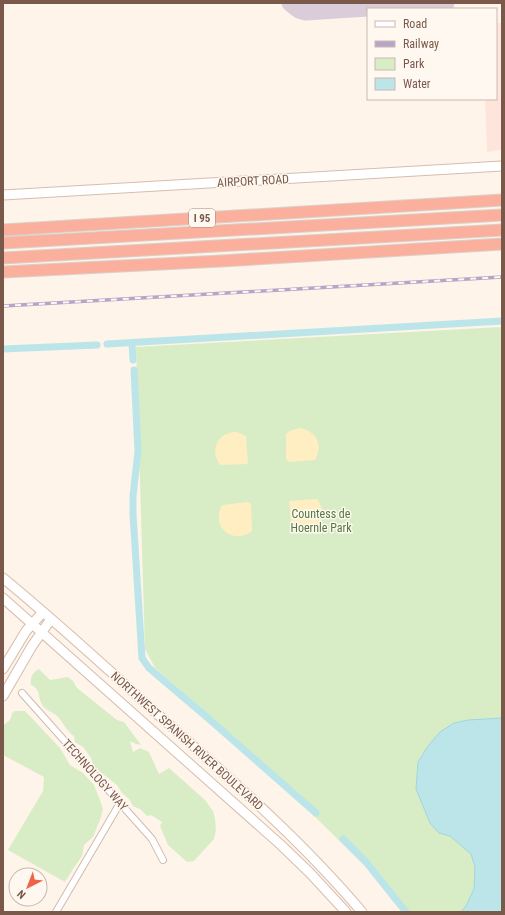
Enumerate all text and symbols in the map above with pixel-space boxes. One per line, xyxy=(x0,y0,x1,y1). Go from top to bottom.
legend xyxy=(367,8,497,100)
text: Road xyxy=(403,17,427,31)
text: Railway xyxy=(403,37,439,51)
text: Park xyxy=(403,57,425,71)
text: Water xyxy=(403,77,431,91)
street label: AIRPORT ROAD xyxy=(217,172,289,190)
road number: I 95 xyxy=(189,209,215,227)
park label: Countess de Hoernle Park xyxy=(290,507,352,535)
street label: NORTHWEST SPANISH RIVER BOULEVARD xyxy=(108,669,266,813)
street label: TECHNOLOGY WAY xyxy=(59,736,131,814)
north arrow xyxy=(8,867,48,907)
text: N xyxy=(15,887,29,901)

